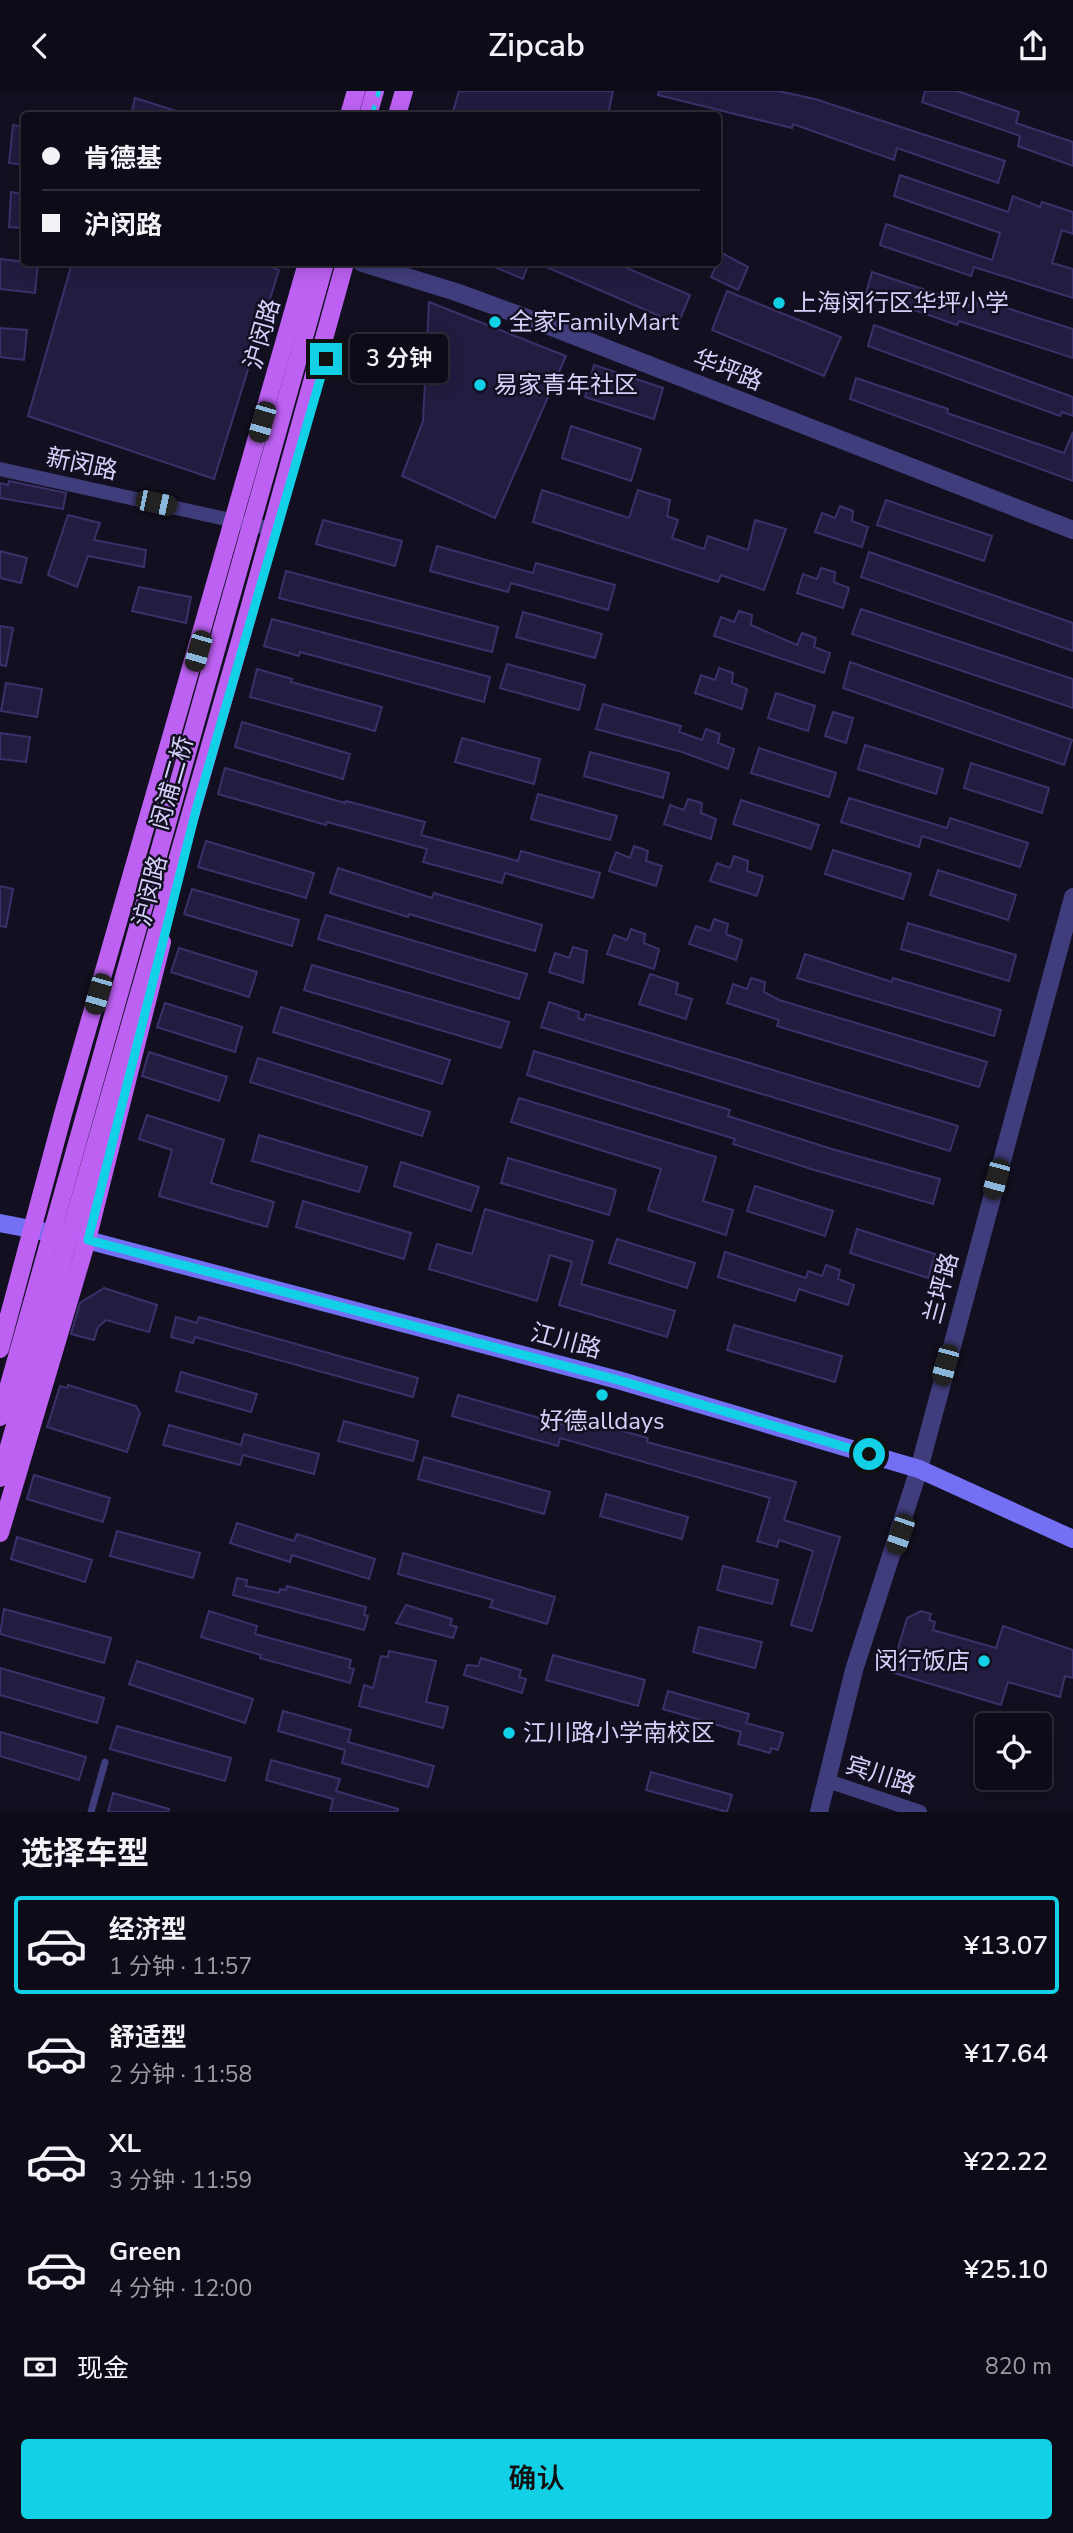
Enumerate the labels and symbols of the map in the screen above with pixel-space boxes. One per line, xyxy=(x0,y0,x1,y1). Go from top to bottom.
place label: 上海闵行区华坪小学 xyxy=(793,287,1009,319)
street label: 沪闵路 xyxy=(237,295,287,373)
marker: 上海闵行区华坪小学 xyxy=(771,295,787,311)
place label: 全家FamilyMart xyxy=(509,306,679,338)
marker: 全家FamilyMart xyxy=(487,314,503,330)
callout: 3 分钟 xyxy=(350,335,448,383)
street label: 华坪路 xyxy=(689,342,767,398)
route end xyxy=(310,343,342,375)
place label: 易家青年社区 xyxy=(494,369,638,401)
marker: 易家青年社区 xyxy=(472,377,488,393)
car xyxy=(247,399,278,445)
street label: 新闵路 xyxy=(43,441,121,487)
car xyxy=(134,488,179,518)
car xyxy=(183,628,214,674)
street label: 闵浦二桥 xyxy=(143,732,201,834)
street label: 沪闵路 xyxy=(126,852,174,930)
car xyxy=(83,971,114,1017)
car xyxy=(981,1156,1012,1202)
street label: 兰坪路 xyxy=(916,1249,966,1327)
street label: 江川路 xyxy=(527,1316,605,1366)
car xyxy=(930,1342,961,1388)
marker: 好德alldays xyxy=(594,1387,610,1403)
place label: 好德alldays xyxy=(539,1405,665,1437)
route start xyxy=(853,1438,885,1470)
car xyxy=(884,1511,917,1557)
place label: 闵行饭店 xyxy=(874,1645,970,1677)
marker: 闵行饭店 xyxy=(976,1653,992,1669)
place label: 江川路小学南校区 xyxy=(523,1717,715,1749)
marker: 江川路小学南校区 xyxy=(501,1725,517,1741)
street label: 宾川路 xyxy=(842,1749,920,1801)

